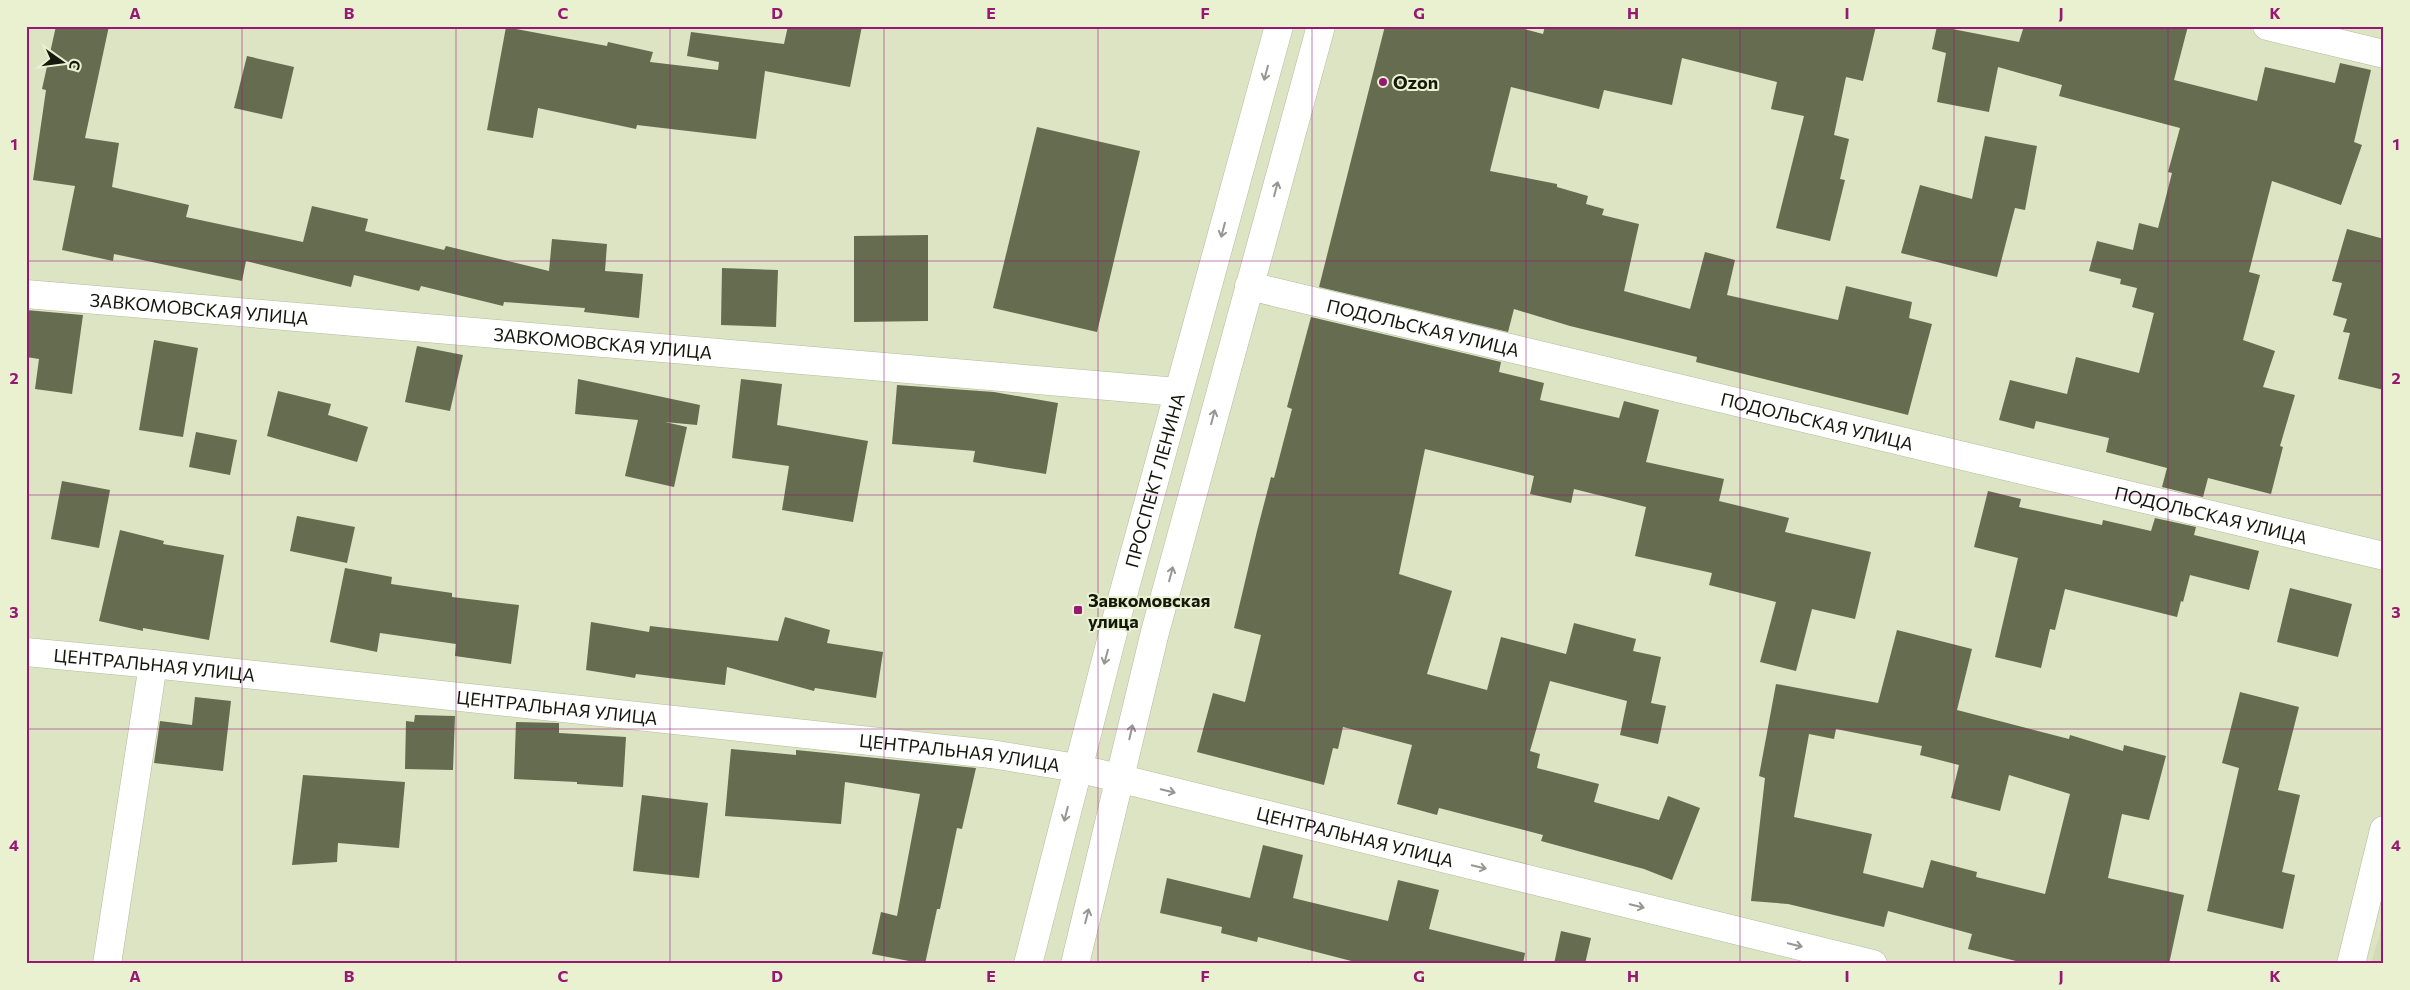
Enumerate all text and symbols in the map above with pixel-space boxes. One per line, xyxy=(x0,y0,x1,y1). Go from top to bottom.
text: A xyxy=(129,3,141,22)
text: B xyxy=(344,3,355,22)
text: C xyxy=(558,3,569,22)
text: D xyxy=(771,3,783,22)
text: E xyxy=(986,3,996,22)
text: F xyxy=(1200,3,1210,22)
text: G xyxy=(1413,3,1425,22)
text: H xyxy=(1627,3,1639,22)
text: I xyxy=(1844,3,1850,22)
text: J xyxy=(2058,3,2064,22)
text: K xyxy=(2269,3,2281,22)
north arrow xyxy=(38,38,88,88)
text: С xyxy=(66,59,85,72)
one-way arrow xyxy=(1261,65,1271,81)
place label: Ozon xyxy=(1393,71,1438,93)
marker: Ozon xyxy=(1377,76,1389,88)
text: 1 xyxy=(10,134,18,153)
text: 1 xyxy=(2392,134,2400,153)
one-way arrow xyxy=(1272,181,1281,197)
one-way arrow xyxy=(1218,221,1228,237)
street label: ЗАВКОМОВСКАЯ УЛИЦА xyxy=(89,288,310,329)
street label: ПОДОЛЬСКАЯ УЛИЦА xyxy=(1325,294,1522,361)
street label: ЗАВКОМОВСКАЯ УЛИЦА xyxy=(493,323,713,363)
text: 2 xyxy=(9,368,19,387)
text: 2 xyxy=(2391,368,2401,387)
street label: ПОДОЛЬСКАЯ УЛИЦА xyxy=(1719,388,1916,455)
street label: ПРОСПЕКТ ЛЕНИНА xyxy=(1120,390,1189,570)
one-way arrow xyxy=(1209,410,1218,426)
street label: ПОДОЛЬСКАЯ УЛИЦА xyxy=(2113,481,2310,548)
one-way arrow xyxy=(1167,567,1176,583)
place label: Завкомовская улица xyxy=(1088,589,1210,632)
text: 3 xyxy=(9,602,19,621)
text: 3 xyxy=(2391,602,2401,621)
marker: Завкомовская улица xyxy=(1072,604,1084,616)
street label: ЦЕНТРАЛЬНАЯ УЛИЦА xyxy=(53,644,256,686)
one-way arrow xyxy=(1101,648,1110,664)
street label: ЦЕНТРАЛЬНАЯ УЛИЦА xyxy=(455,686,659,729)
one-way arrow xyxy=(1127,725,1136,741)
street label: ЦЕНТРАЛЬНАЯ УЛИЦА xyxy=(858,729,1062,776)
one-way arrow xyxy=(1160,787,1176,796)
street label: ЦЕНТРАЛЬНАЯ УЛИЦА xyxy=(1254,802,1456,871)
one-way arrow xyxy=(1061,806,1070,822)
text: 4 xyxy=(9,835,19,854)
text: 4 xyxy=(2391,835,2401,854)
one-way arrow xyxy=(1470,863,1486,872)
one-way arrow xyxy=(1628,902,1644,911)
one-way arrow xyxy=(1082,909,1092,925)
one-way arrow xyxy=(1786,941,1802,950)
text: A xyxy=(129,966,141,985)
text: B xyxy=(344,966,355,985)
text: C xyxy=(558,966,569,985)
text: D xyxy=(771,966,783,985)
text: E xyxy=(986,966,996,985)
text: F xyxy=(1200,966,1210,985)
text: G xyxy=(1413,966,1425,985)
text: H xyxy=(1627,966,1639,985)
text: I xyxy=(1844,966,1850,985)
text: J xyxy=(2058,966,2064,985)
text: K xyxy=(2269,966,2281,985)

